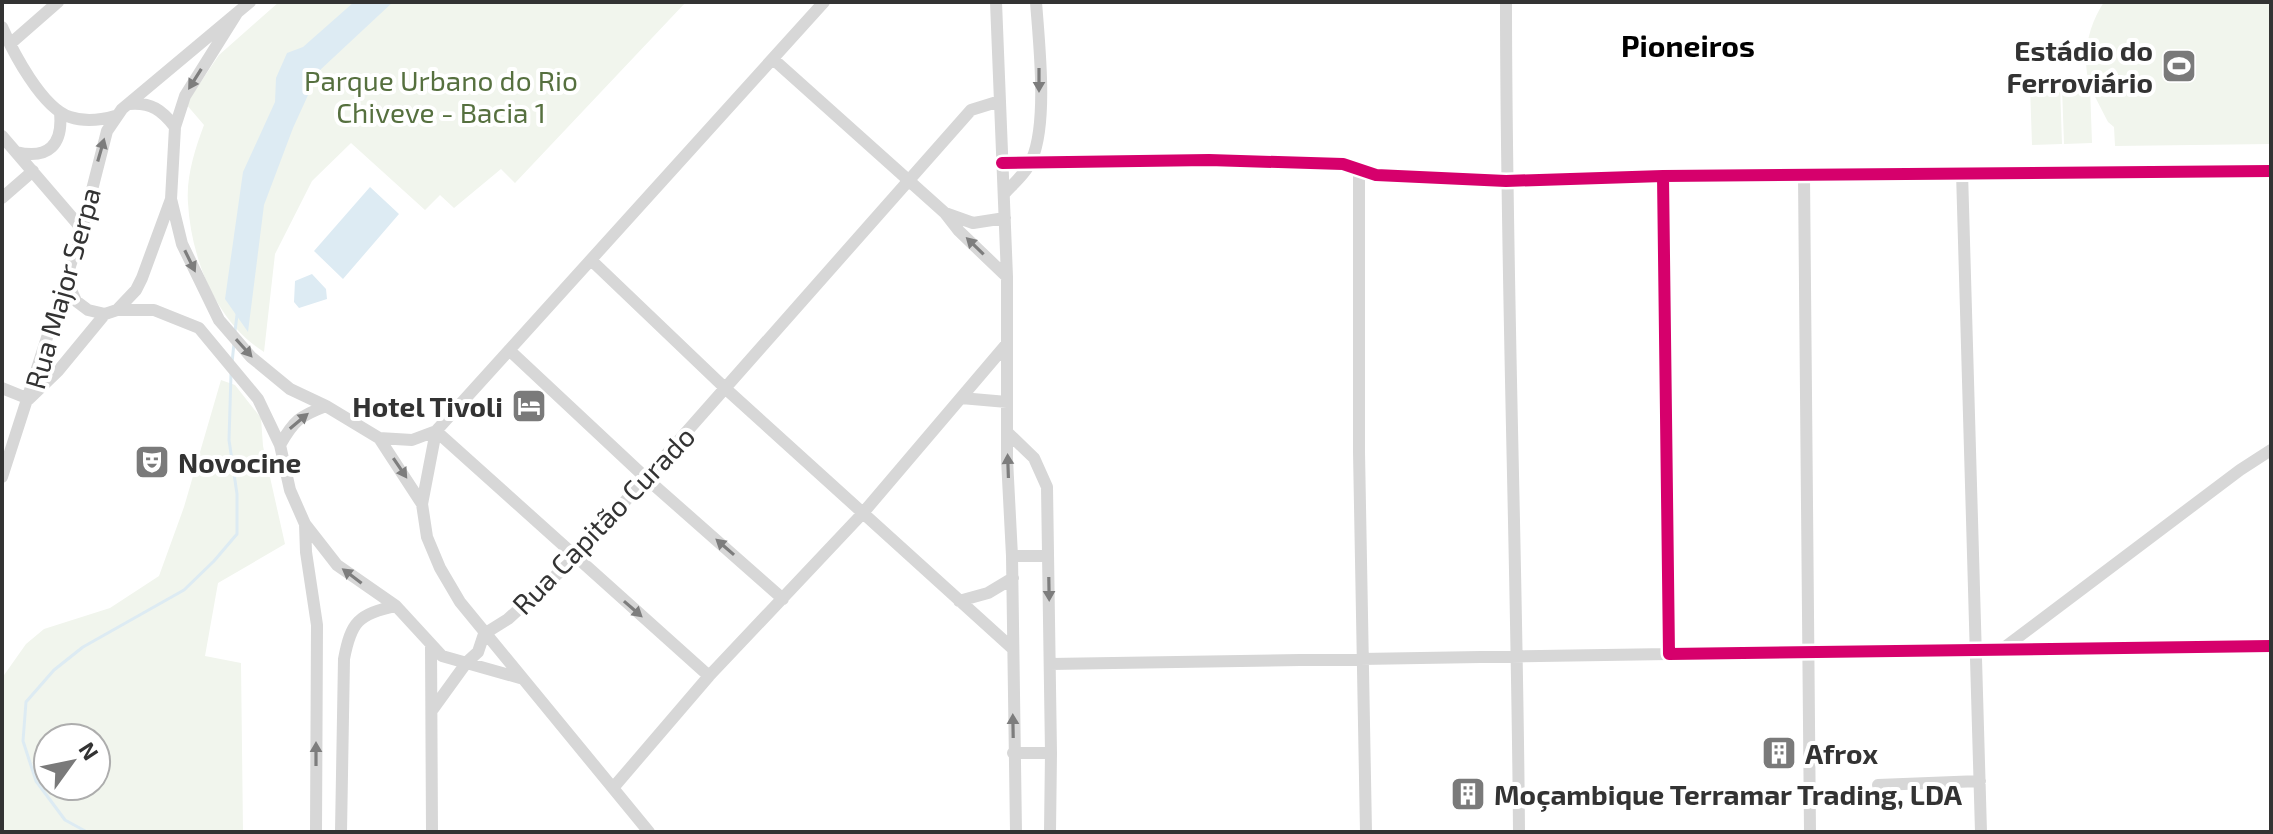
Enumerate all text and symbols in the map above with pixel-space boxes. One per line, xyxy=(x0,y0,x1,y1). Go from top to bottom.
district label: Pioneiros xyxy=(1621,27,1755,63)
place label: Estádio do Ferroviário xyxy=(2006,33,2153,99)
sports icon: Estádio do Ferroviário xyxy=(2160,47,2198,85)
park label: Parque Urbano do Rio Chiveve - Bacia 1 xyxy=(304,63,578,129)
one-way arrow xyxy=(189,68,203,90)
one-way arrow xyxy=(1033,68,1045,93)
one-way arrow xyxy=(96,138,108,163)
street label: Rua Major Serpa xyxy=(17,183,107,393)
one-way arrow xyxy=(966,237,985,256)
one-way arrow xyxy=(183,249,197,273)
one-way arrow xyxy=(234,339,252,358)
hotel icon: Hotel Tivoli xyxy=(510,387,548,425)
place label: Hotel Tivoli xyxy=(352,389,503,423)
one-way arrow xyxy=(289,412,309,430)
street label: Rua Capitão Curado xyxy=(505,419,701,621)
theatre icon: Novocine xyxy=(133,443,171,481)
place label: Novocine xyxy=(178,445,301,479)
one-way arrow xyxy=(1001,453,1014,478)
one-way arrow xyxy=(392,458,407,479)
one-way arrow xyxy=(715,539,735,556)
one-way arrow xyxy=(341,568,362,584)
one-way arrow xyxy=(1042,577,1055,602)
one-way arrow xyxy=(624,600,643,618)
one-way arrow xyxy=(1007,713,1019,738)
north arrow xyxy=(32,722,112,802)
building icon: Afrox xyxy=(1760,734,1798,772)
place label: Afrox xyxy=(1805,736,1878,770)
text: N xyxy=(74,737,105,764)
one-way arrow xyxy=(310,741,322,766)
building icon: Moçambique Terramar Trading, LDA xyxy=(1449,775,1487,813)
place label: Moçambique Terramar Trading, LDA xyxy=(1494,777,1963,812)

